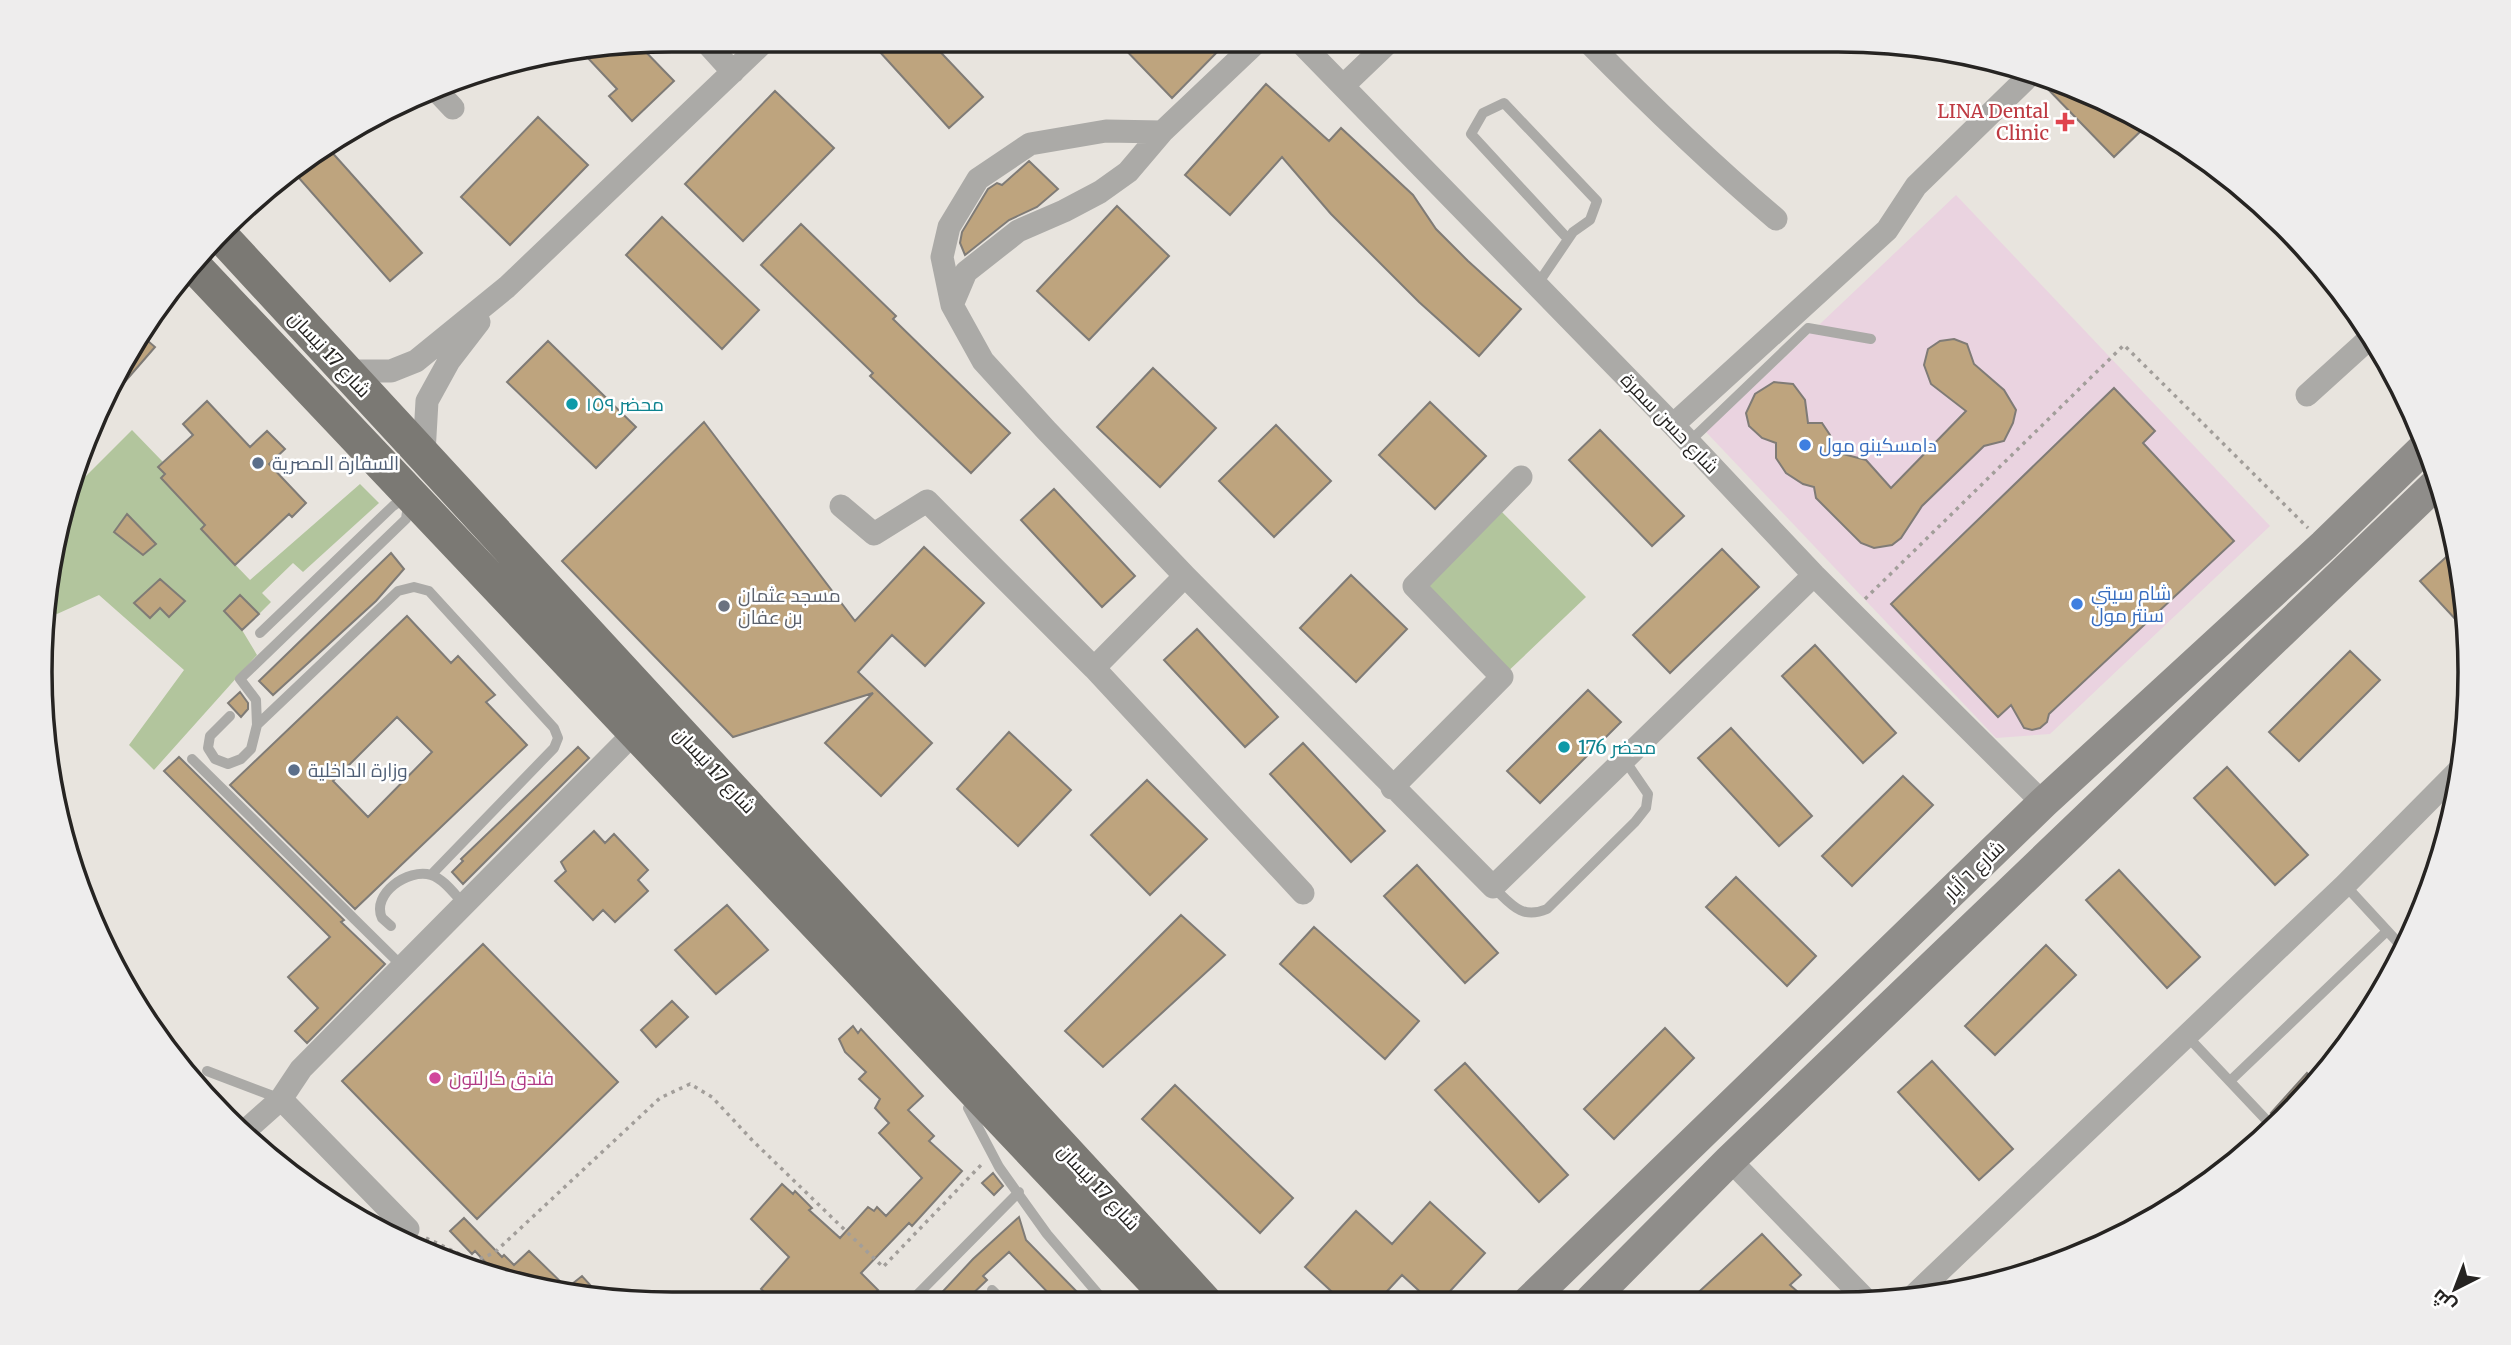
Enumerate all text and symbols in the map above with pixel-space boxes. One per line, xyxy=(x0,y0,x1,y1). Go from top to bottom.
place label: LINA Dental Clinic xyxy=(1937,99,2049,145)
marker: LINA Dental Clinic xyxy=(2055,112,2075,132)
street label: شارع 17 نيسان xyxy=(282,306,376,404)
street label: شارع حسن سمرة xyxy=(1614,368,1724,480)
place label: محضر ١٥٩ xyxy=(586,392,664,416)
marker: محضر ١٥٩ xyxy=(564,396,580,412)
place label: دامسكينو مول xyxy=(1819,433,1937,457)
marker: دامسكينو مول xyxy=(1797,437,1813,453)
place label: السفارة المصرية xyxy=(272,451,399,475)
marker: السفارة المصرية xyxy=(250,455,266,471)
place label: شام سيتي سنتر مول xyxy=(2091,581,2171,627)
place label: مسجد عثمان بن عفان xyxy=(738,583,841,629)
marker: شام سيتي سنتر مول xyxy=(2069,596,2085,612)
marker: مسجد عثمان بن عفان xyxy=(716,598,732,614)
street label: شارع 17 نيسان xyxy=(667,722,761,820)
place label: محضر 176 xyxy=(1578,735,1656,759)
marker: محضر 176 xyxy=(1556,739,1572,755)
place label: وزارة الداخلية xyxy=(308,758,408,782)
marker: وزارة الداخلية xyxy=(286,762,302,778)
street label: شارع ٦ أيار xyxy=(1938,835,2011,907)
place label: فندق كارلتون xyxy=(449,1066,554,1091)
marker: فندق كارلتون xyxy=(427,1070,443,1086)
street label: شارع 17 نيسان xyxy=(1051,1139,1145,1237)
north arrow xyxy=(2420,1254,2490,1324)
text: ش xyxy=(2427,1285,2461,1319)

